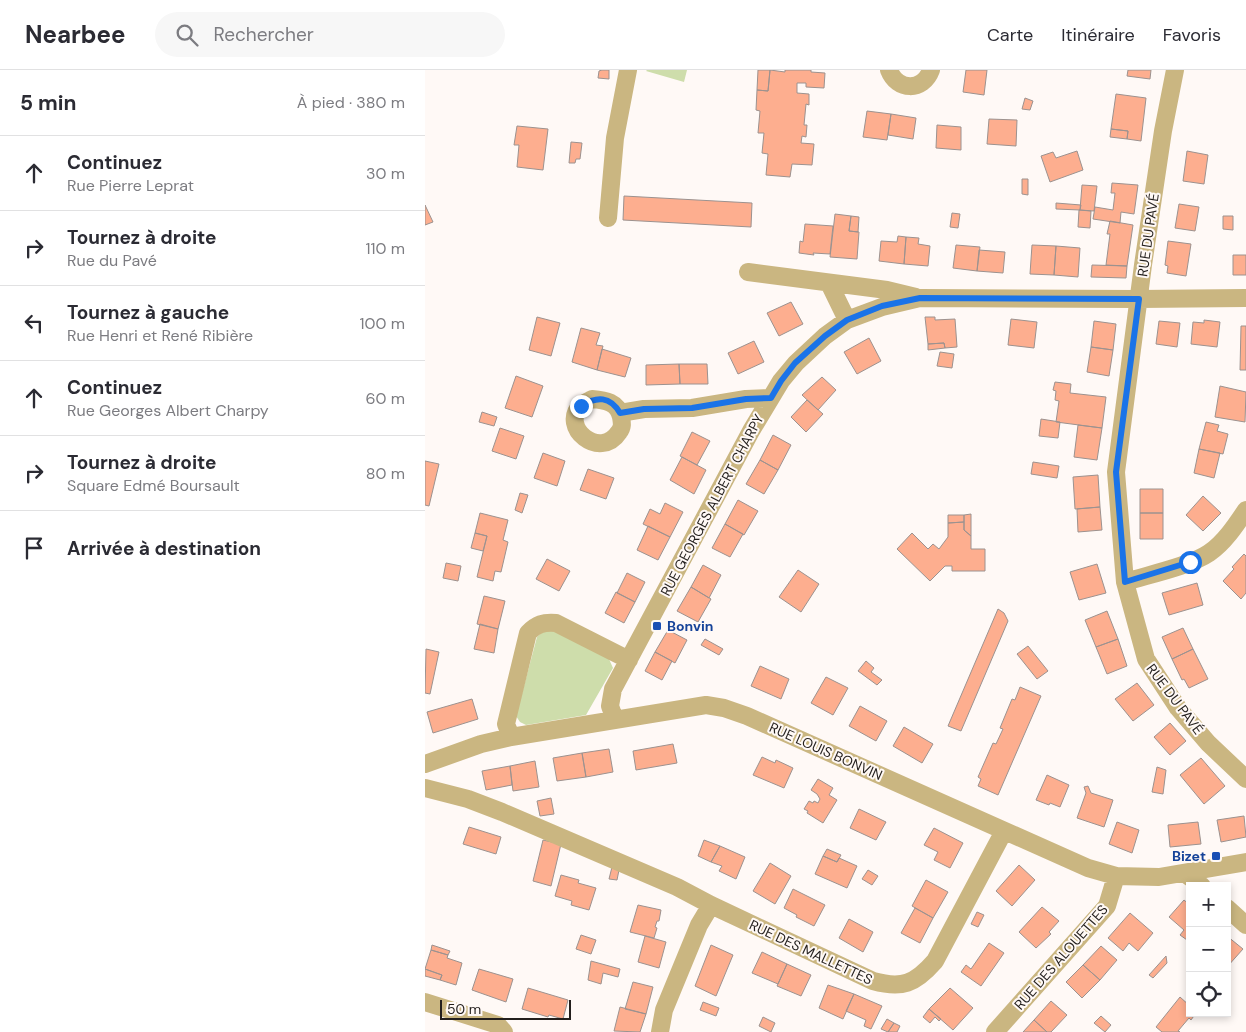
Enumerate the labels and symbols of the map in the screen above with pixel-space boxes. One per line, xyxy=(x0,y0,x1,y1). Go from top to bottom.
street label: RUE DU PAVÉ xyxy=(1133,192,1163,278)
route end xyxy=(570,395,593,418)
street label: RUE GEORGES ALBERT CHARPY xyxy=(656,411,768,599)
route start xyxy=(1179,551,1202,574)
place label: Bonvin xyxy=(667,617,713,635)
marker: Bonvin xyxy=(651,620,663,632)
street label: RUE DU PAVÉ xyxy=(1143,660,1207,738)
street label: RUE LOUIS BONVIN xyxy=(767,718,885,784)
place label: Bizet xyxy=(1172,847,1206,865)
marker: Bizet xyxy=(1210,850,1222,862)
street label: RUE DES ALOUETTES xyxy=(1010,901,1112,1013)
street label: RUE DES MALLETTES xyxy=(746,916,876,988)
scale bar xyxy=(440,997,571,1020)

